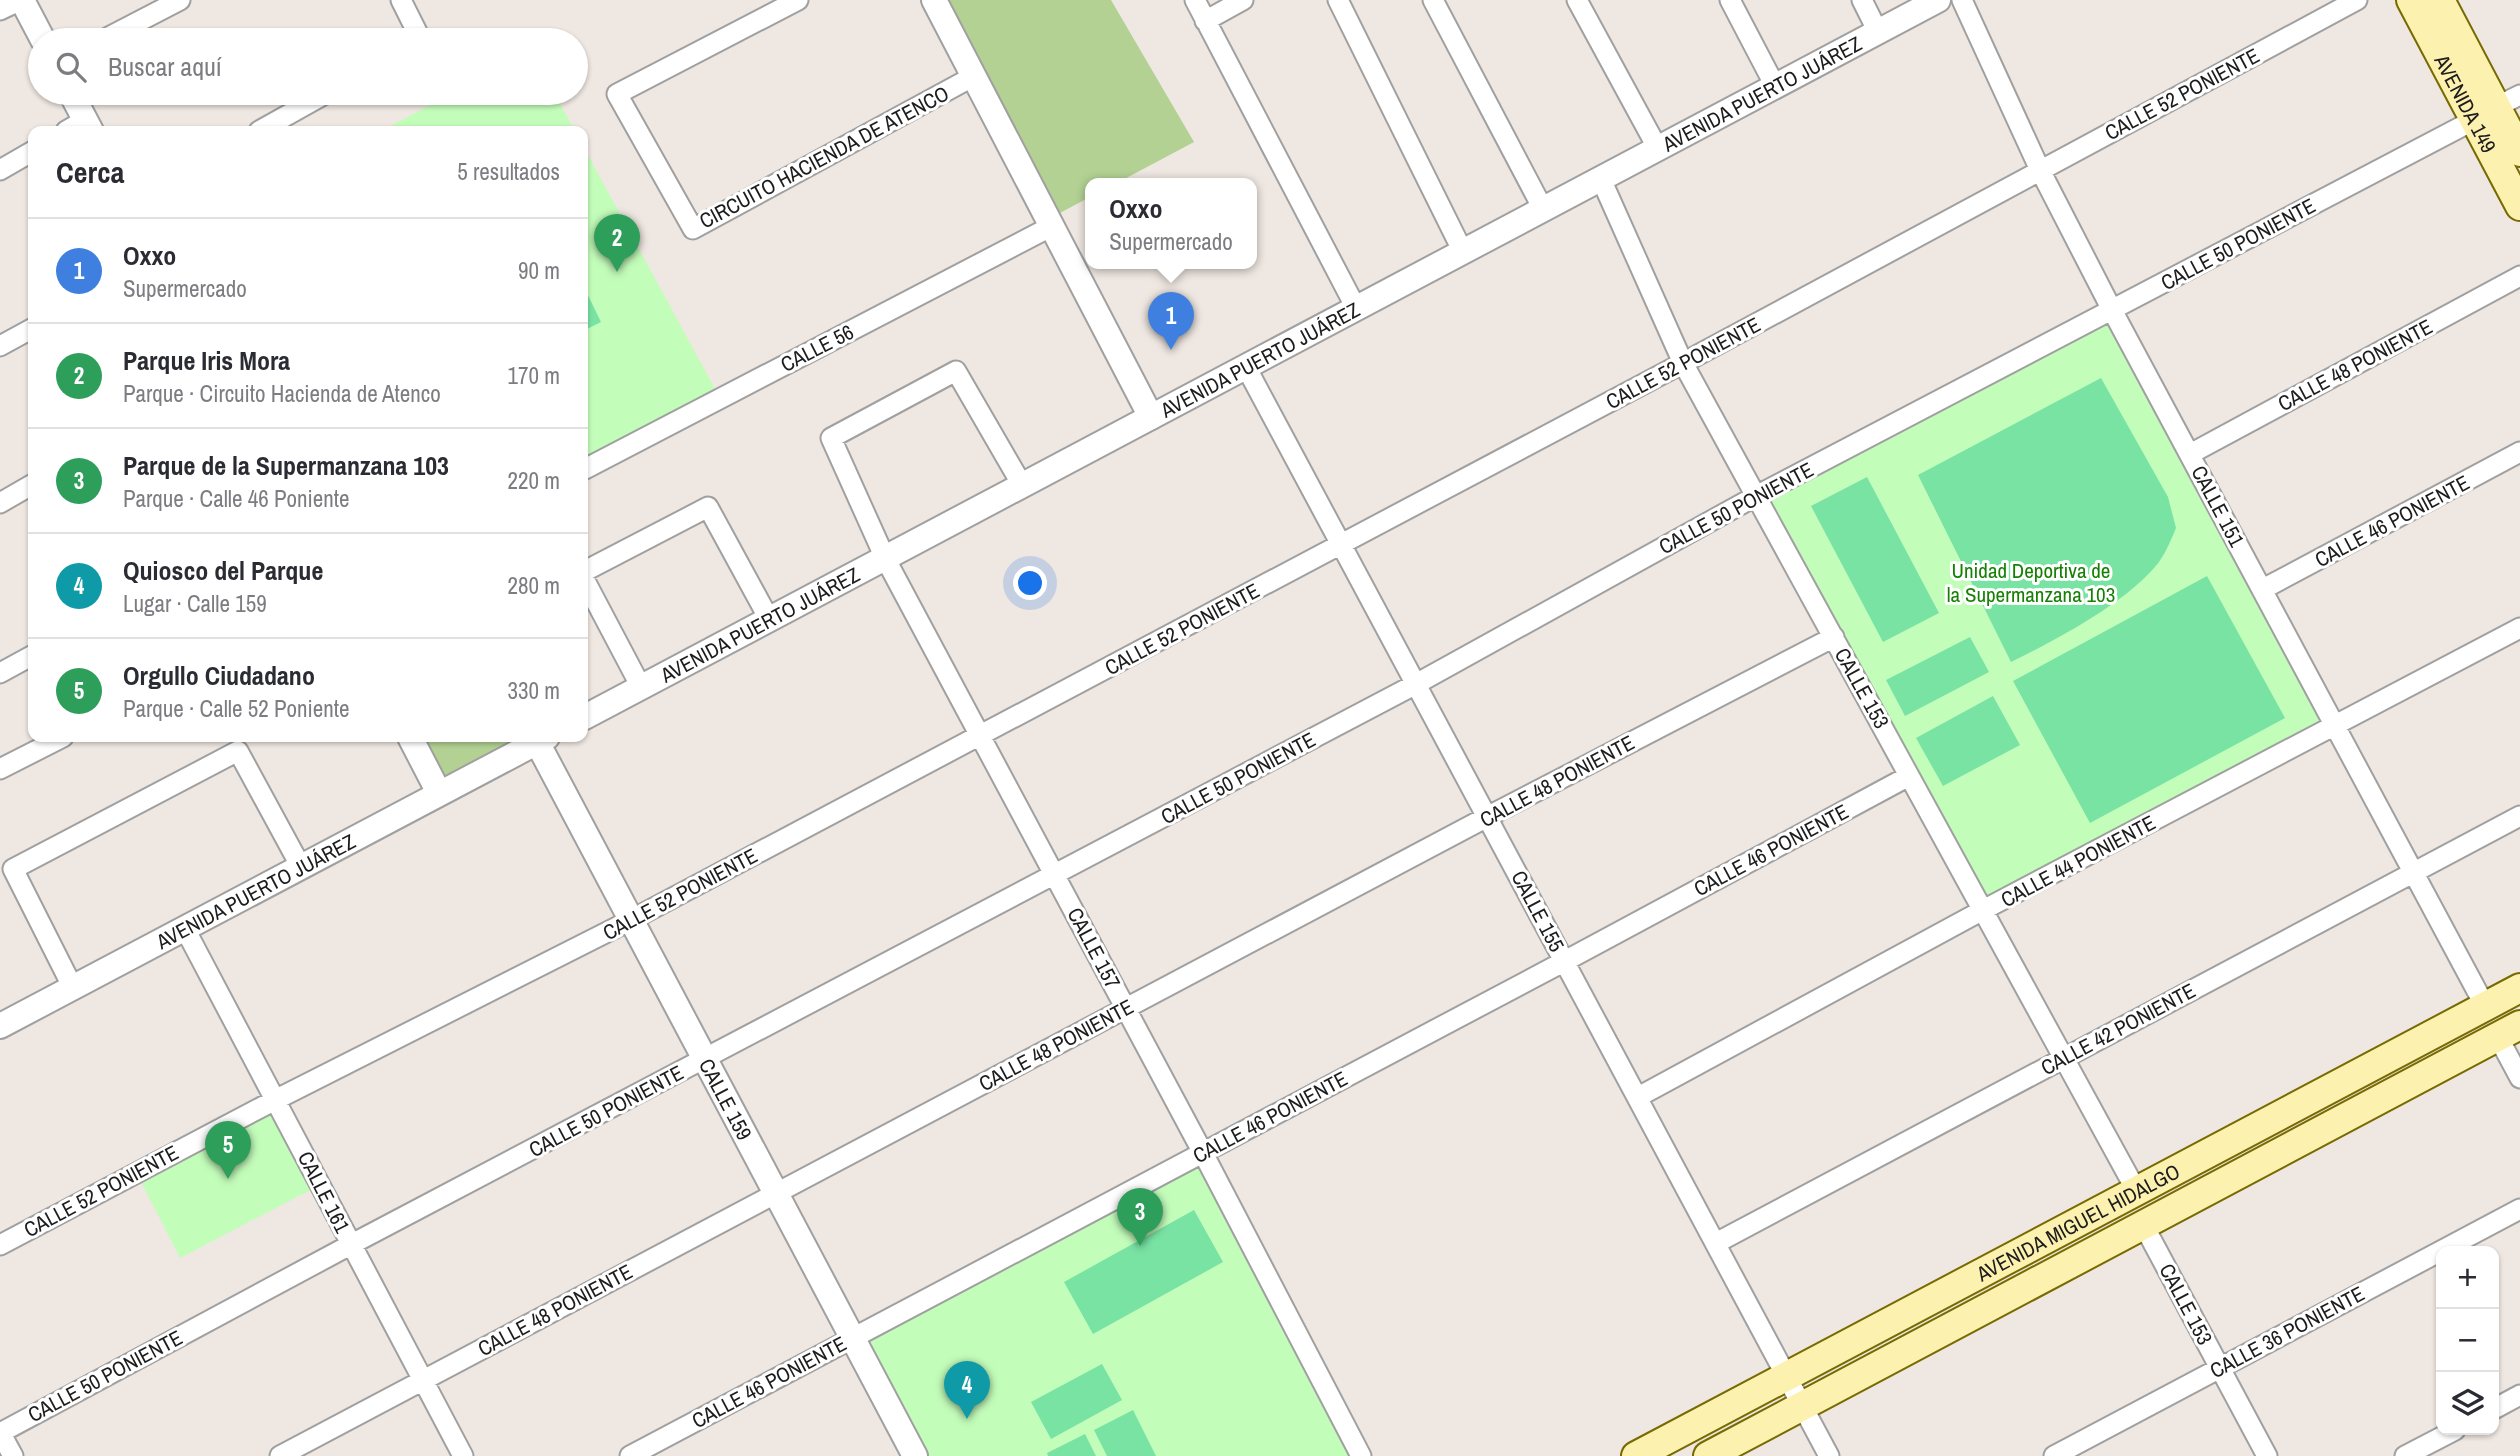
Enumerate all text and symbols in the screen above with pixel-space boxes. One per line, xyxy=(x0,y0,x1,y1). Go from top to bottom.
search box xyxy=(28,28,588,105)
street label: AVENIDA PUERTO JUÁREZ xyxy=(1656,29,1867,158)
street label: CALLE 52 PONIENTE xyxy=(2100,41,2264,147)
icon: search xyxy=(52,48,90,86)
street label: AVENIDA 149 xyxy=(2427,48,2504,157)
text: Buscar aquí xyxy=(108,49,222,84)
street label: CIRCUITO HACIENDA DE ATENCO xyxy=(694,79,954,235)
text: Cerca xyxy=(56,152,124,192)
text: 5 resultados xyxy=(457,156,560,187)
popup xyxy=(1085,178,1257,269)
text: Oxxo xyxy=(1109,191,1162,226)
street label: CALLE 50 PONIENTE xyxy=(2156,191,2320,297)
pin: 2 xyxy=(594,214,640,272)
text: Supermercado xyxy=(1109,226,1233,257)
text: Oxxo xyxy=(123,238,176,273)
text: 1 xyxy=(74,255,84,286)
text: 90 m xyxy=(518,255,560,286)
text: Supermercado xyxy=(123,273,247,304)
pin: 1 xyxy=(1148,292,1194,350)
street label: AVENIDA PUERTO JUÁREZ xyxy=(1154,295,1365,424)
street label: CALLE 52 PONIENTE xyxy=(1601,310,1765,416)
street label: CALLE 48 PONIENTE xyxy=(2273,312,2437,418)
street label: CALLE 56 xyxy=(775,317,859,379)
text: Parque Iris Mora xyxy=(123,343,290,378)
text: 2 xyxy=(74,360,84,391)
text: 170 m xyxy=(508,360,560,391)
text: Parque · Circuito Hacienda de Atenco xyxy=(123,378,441,409)
text: Parque de la Supermanzana 103 xyxy=(123,448,449,483)
street label: CALLE 50 PONIENTE xyxy=(1654,455,1818,561)
street label: CALLE 151 xyxy=(2185,460,2252,552)
text: 3 xyxy=(74,465,84,496)
text: 220 m xyxy=(508,465,560,496)
street label: CALLE 46 PONIENTE xyxy=(2310,468,2474,574)
text: Parque · Calle 46 Poniente xyxy=(123,483,349,514)
text: Quiosco del Parque xyxy=(123,553,323,588)
park label: Unidad Deportiva de la Supermanzana 103 xyxy=(1947,556,2115,609)
street label: AVENIDA PUERTO JUÁREZ xyxy=(654,560,865,689)
your location xyxy=(1013,566,1047,600)
text: 4 xyxy=(74,570,84,601)
text: 280 m xyxy=(508,570,560,601)
street label: CALLE 52 PONIENTE xyxy=(1100,576,1264,682)
text: Lugar · Calle 159 xyxy=(123,588,267,619)
street label: CALLE 153 xyxy=(1828,642,1896,734)
text: Orgullo Ciudadano xyxy=(123,658,315,693)
text: 5 xyxy=(74,675,84,706)
text: 330 m xyxy=(508,675,560,706)
text: Parque · Calle 52 Poniente xyxy=(123,693,349,724)
street label: CALLE 50 PONIENTE xyxy=(1156,725,1320,831)
street label: CALLE 48 PONIENTE xyxy=(1475,728,1639,834)
street label: CALLE 46 PONIENTE xyxy=(1689,797,1853,903)
street label: CALLE 44 PONIENTE xyxy=(1996,808,2160,914)
street label: AVENIDA PUERTO JUÁREZ xyxy=(150,826,361,956)
street label: CALLE 52 PONIENTE xyxy=(598,841,762,947)
street label: CALLE 155 xyxy=(1505,865,1571,957)
street label: CALLE 157 xyxy=(1061,902,1127,994)
street label: CALLE 42 PONIENTE xyxy=(2036,976,2200,1082)
street label: CALLE 48 PONIENTE xyxy=(974,992,1138,1098)
street label: CALLE 159 xyxy=(693,1053,759,1145)
street label: CALLE 50 PONIENTE xyxy=(524,1058,688,1164)
street label: CALLE 46 PONIENTE xyxy=(1188,1064,1352,1170)
pin: 5 xyxy=(205,1121,251,1179)
street label: CALLE 52 PONIENTE xyxy=(19,1138,183,1244)
street label: CALLE 161 xyxy=(291,1146,357,1238)
street label: AVENIDA MIGUEL HIDALGO xyxy=(1970,1156,2185,1288)
pin: 3 xyxy=(1117,1188,1163,1246)
map controls xyxy=(2436,1246,2499,1435)
button: + xyxy=(2436,1246,2499,1309)
street label: CALLE 48 PONIENTE xyxy=(473,1257,637,1363)
street label: CALLE 153 xyxy=(2153,1258,2219,1350)
street label: CALLE 36 PONIENTE xyxy=(2205,1279,2369,1385)
button: − xyxy=(2436,1309,2499,1372)
street label: CALLE 50 PONIENTE xyxy=(23,1323,187,1429)
street label: CALLE 46 PONIENTE xyxy=(687,1329,851,1435)
pin: 4 xyxy=(944,1361,990,1419)
button: layers xyxy=(2436,1372,2499,1435)

